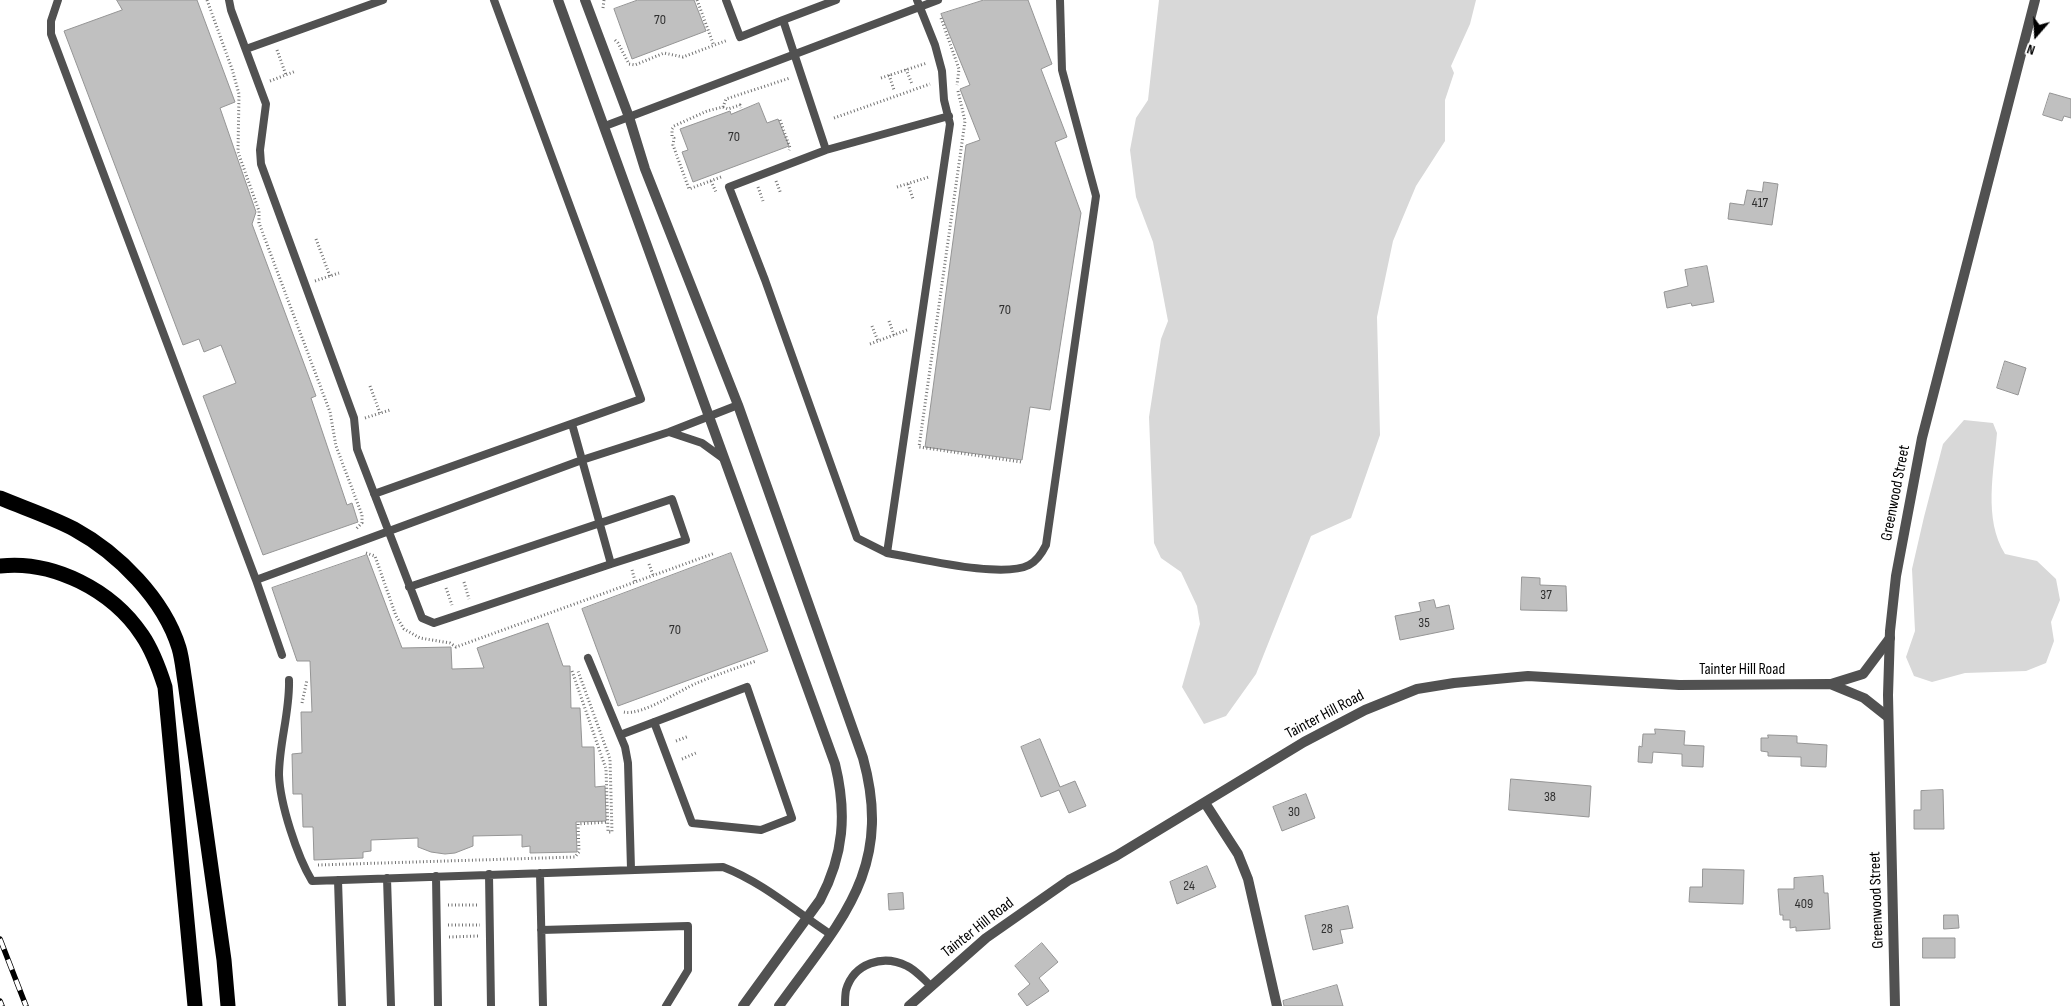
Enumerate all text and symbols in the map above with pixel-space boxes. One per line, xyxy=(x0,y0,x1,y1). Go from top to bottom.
north arrow xyxy=(2011,10,2061,60)
house number: 70 xyxy=(654,12,666,28)
text: N xyxy=(2025,40,2037,59)
house number: 70 xyxy=(728,129,740,145)
house number: 417 xyxy=(1752,195,1768,211)
house number: 70 xyxy=(999,302,1011,318)
street label: Greenwood Street xyxy=(1877,443,1915,543)
house number: 37 xyxy=(1540,587,1552,603)
house number: 35 xyxy=(1418,615,1430,631)
house number: 70 xyxy=(669,622,681,638)
street label: Tainter Hill Road xyxy=(1699,660,1785,680)
street label: Tainter Hill Road xyxy=(1282,686,1368,744)
house number: 38 xyxy=(1544,789,1556,805)
house number: 30 xyxy=(1288,804,1300,820)
street label: Greenwood Street xyxy=(1866,851,1888,949)
house number: 24 xyxy=(1183,878,1195,894)
street label: Tainter Hill Road xyxy=(938,894,1018,962)
house number: 409 xyxy=(1795,896,1813,912)
house number: 28 xyxy=(1321,921,1333,937)

